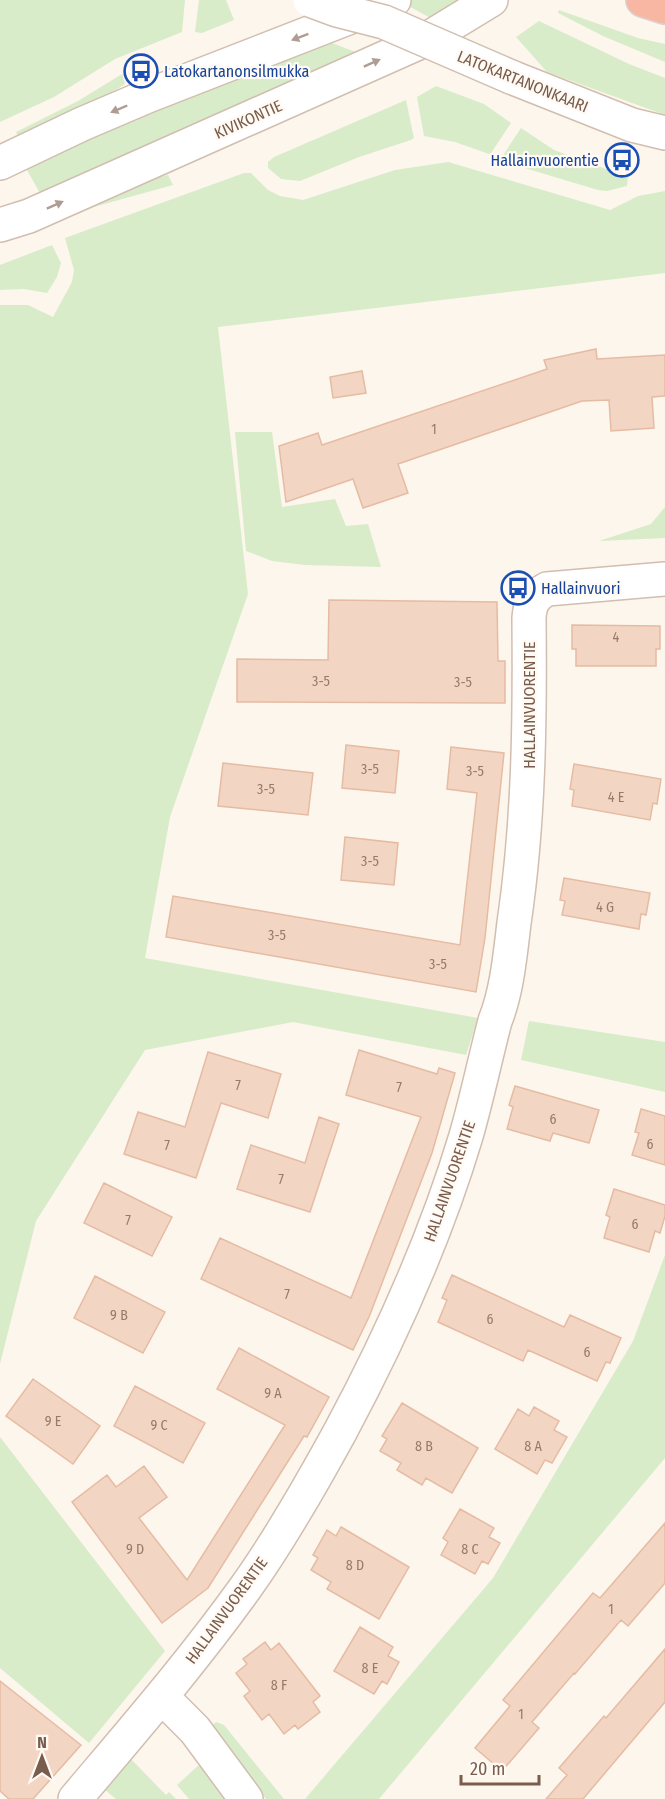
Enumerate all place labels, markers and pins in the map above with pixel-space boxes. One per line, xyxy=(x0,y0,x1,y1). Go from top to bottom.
bus stop icon: Latokartanonsilmukka xyxy=(123,53,159,89)
place label: Latokartanonsilmukka xyxy=(164,62,310,81)
bus stop icon: Hallainvuorentie xyxy=(604,142,640,178)
place label: Hallainvuorentie xyxy=(491,151,599,170)
bus stop icon: Hallainvuori xyxy=(500,570,536,606)
place label: Hallainvuori xyxy=(541,579,620,598)

